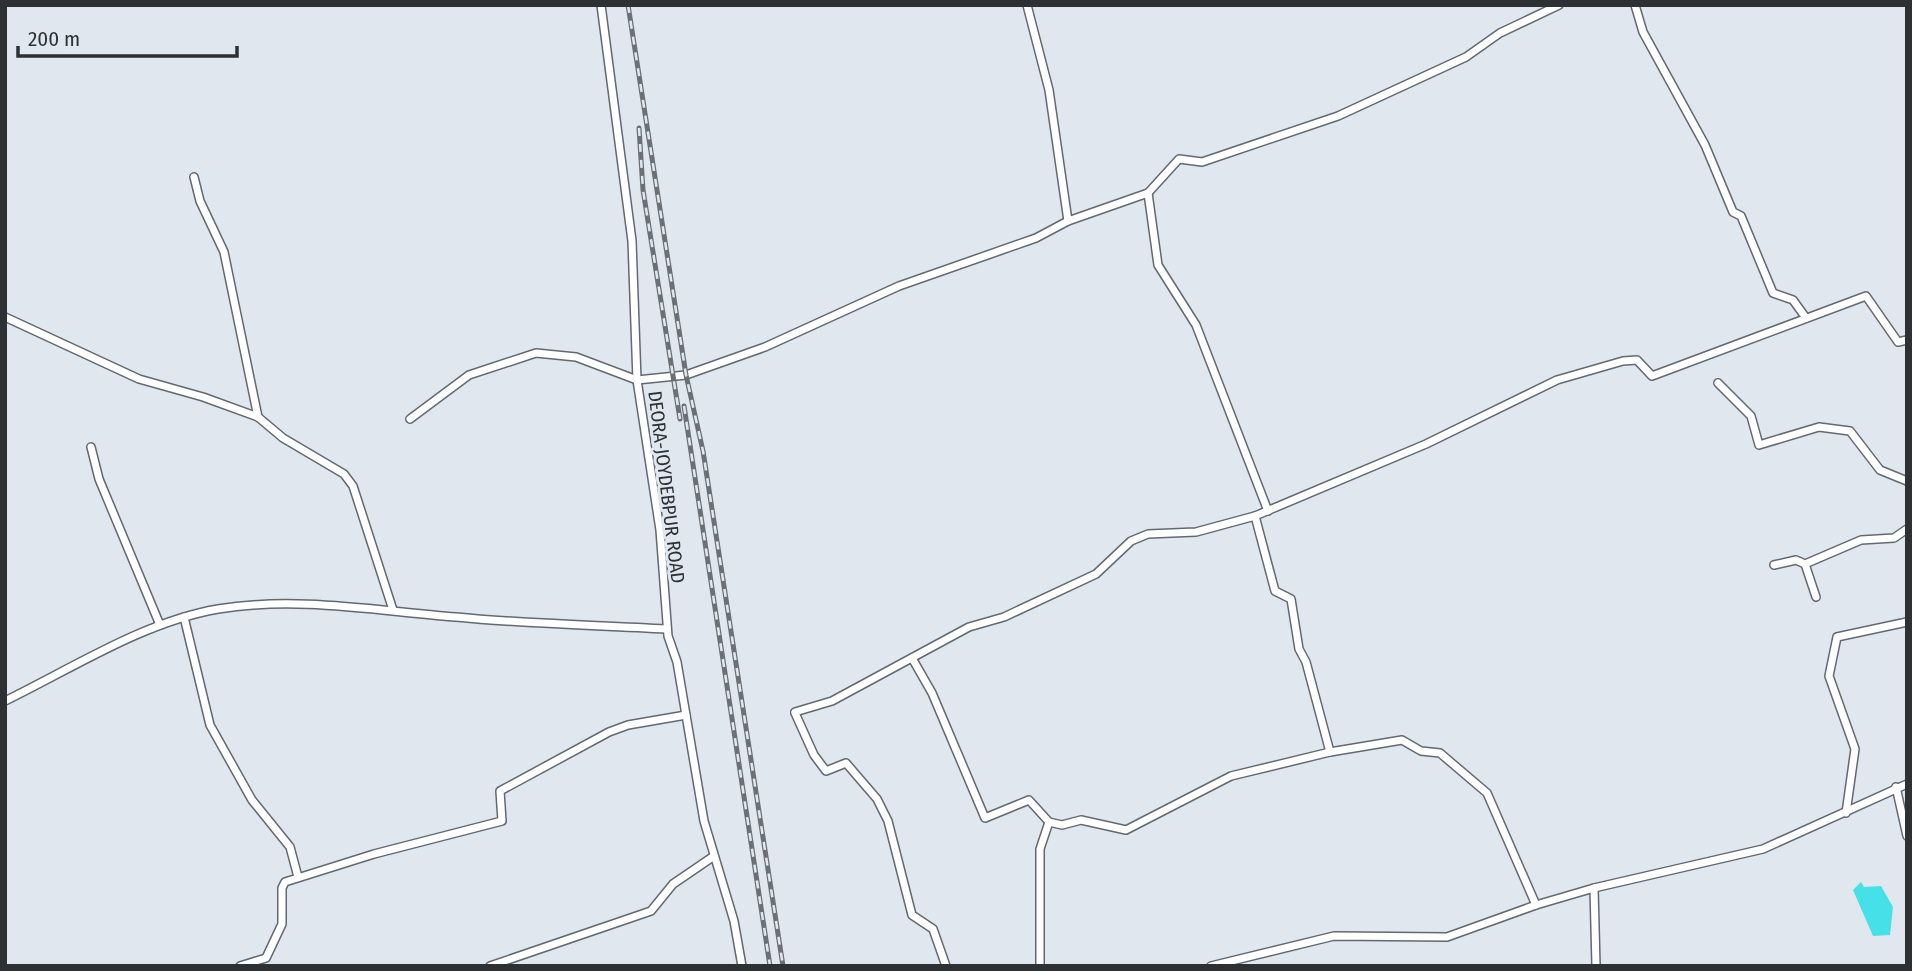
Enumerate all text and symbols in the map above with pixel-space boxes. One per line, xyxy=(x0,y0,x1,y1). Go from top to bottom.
scale bar xyxy=(18,14,236,58)
text: 200 m xyxy=(28,26,80,52)
street label: DEORA-JOYDEBPUR ROAD xyxy=(643,389,690,585)

